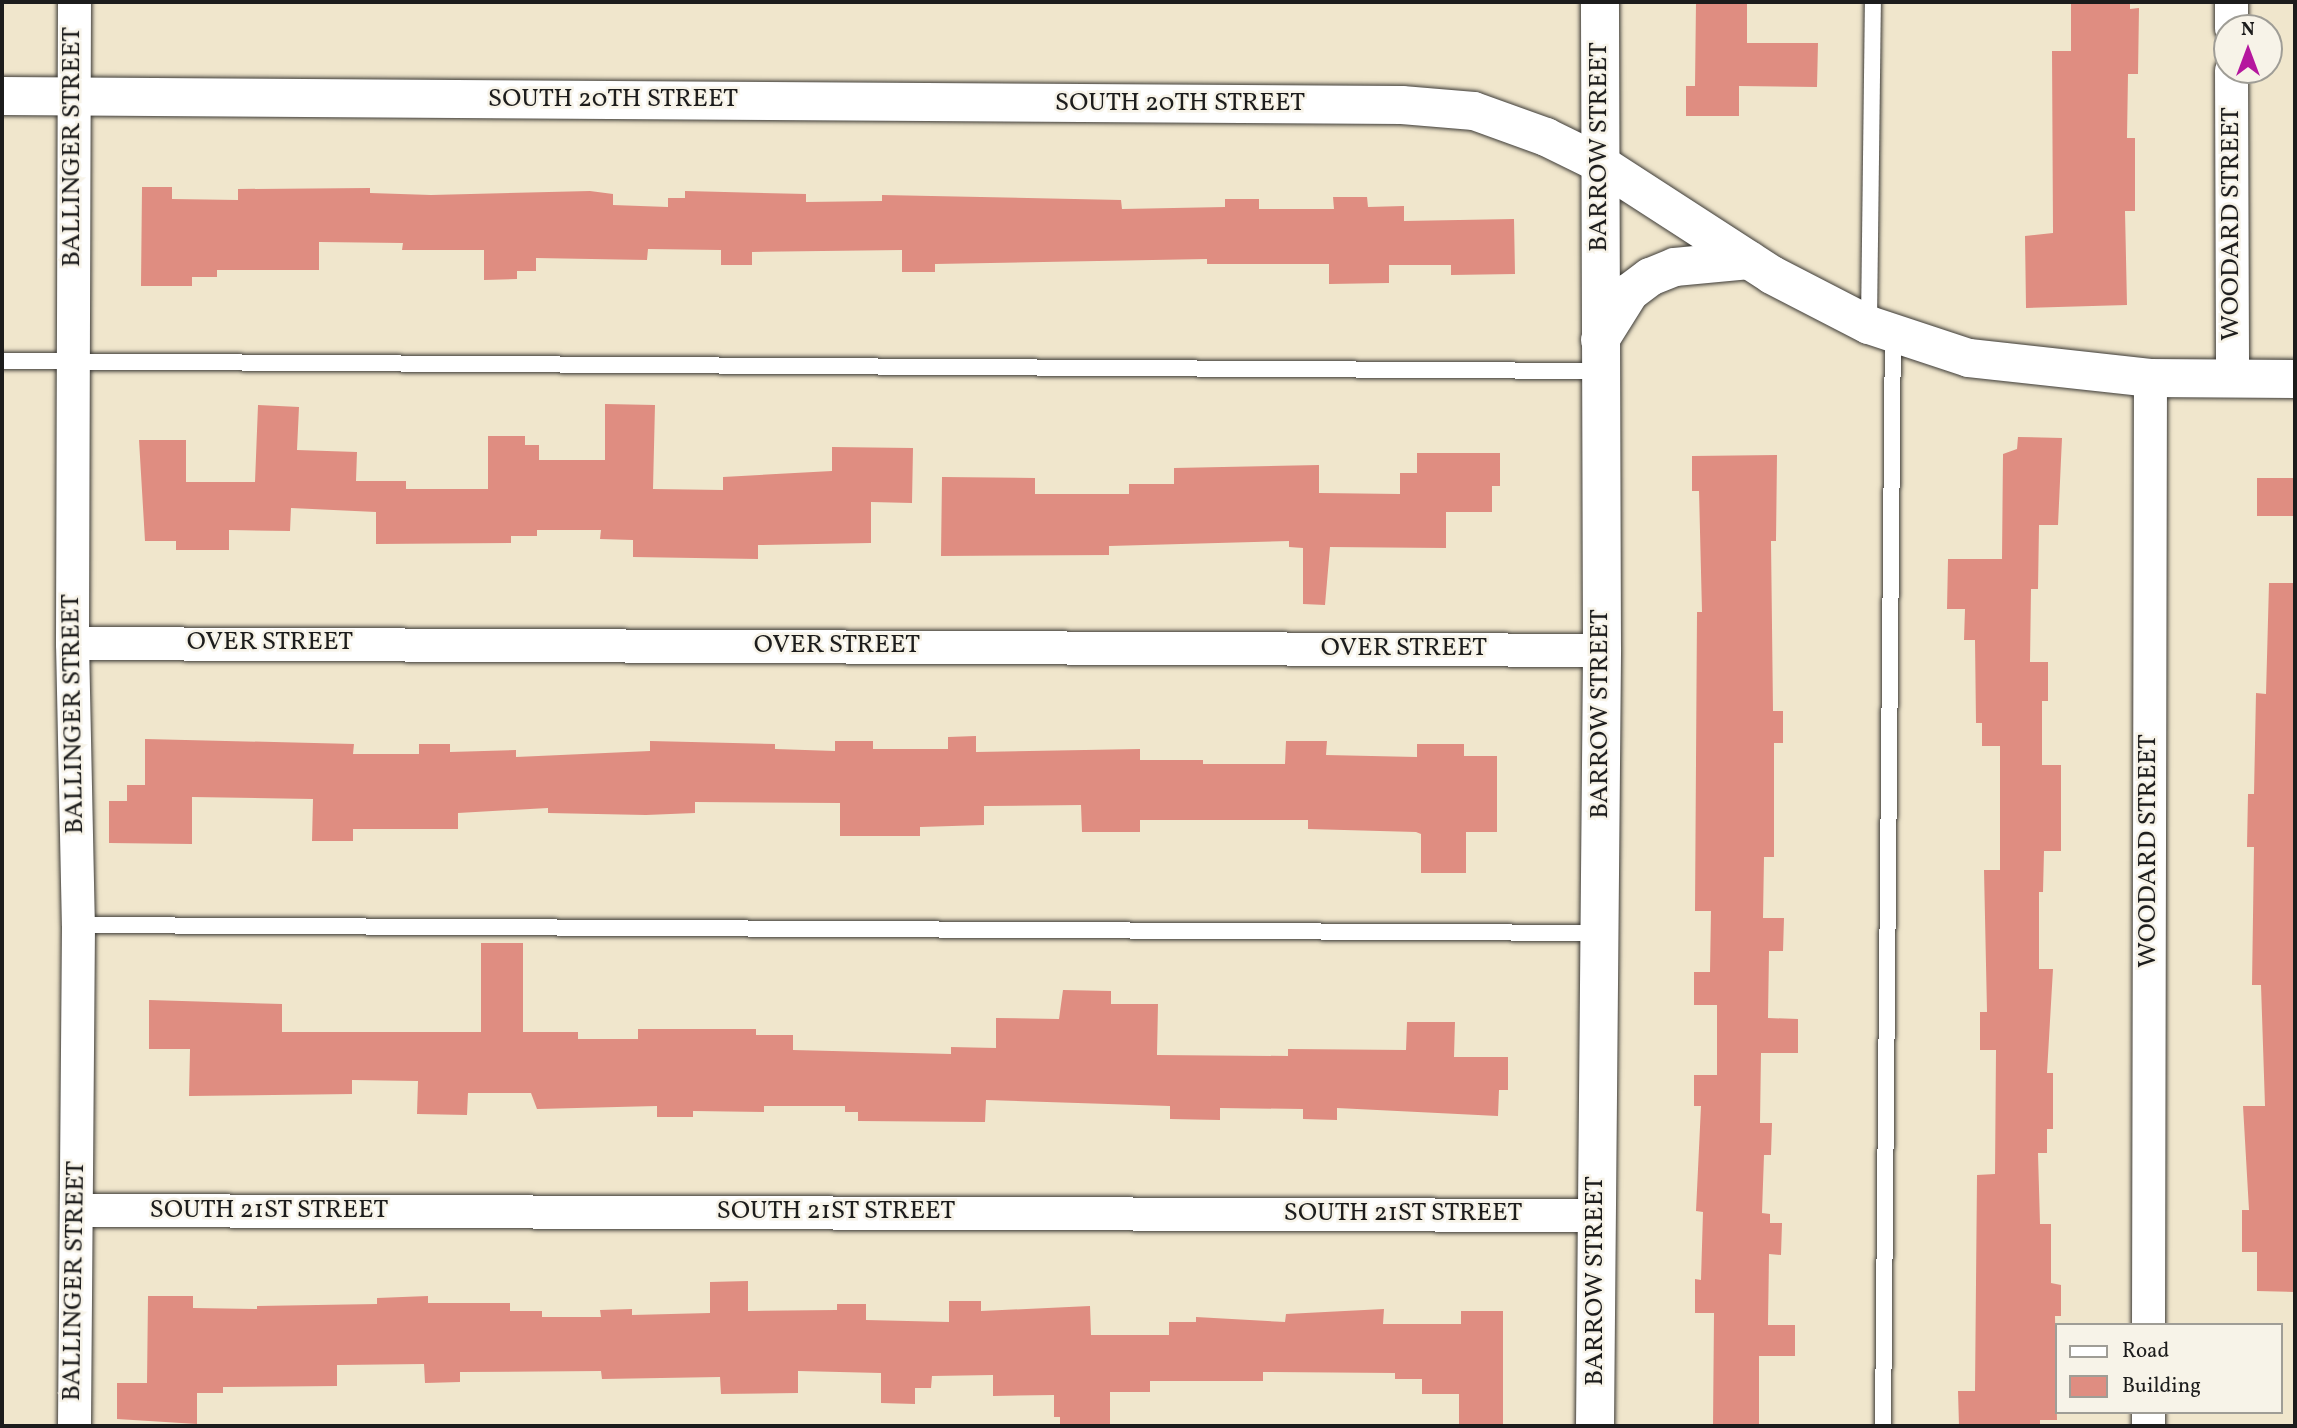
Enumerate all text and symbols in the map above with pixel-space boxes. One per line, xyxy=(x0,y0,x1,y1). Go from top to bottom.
north arrow xyxy=(2213,14,2283,84)
text: N xyxy=(2241,17,2255,43)
street label: BALLINGER STREET xyxy=(57,27,89,267)
street label: BARROW STREET xyxy=(1584,42,1616,252)
street label: SOUTH 20TH STREET xyxy=(488,84,738,116)
street label: SOUTH 20TH STREET xyxy=(1055,88,1305,120)
street label: WOODARD STREET xyxy=(2216,107,2248,341)
street label: BALLINGER STREET xyxy=(56,593,92,835)
street label: BARROW STREET xyxy=(1585,609,1617,819)
street label: OVER STREET xyxy=(187,627,353,659)
street label: OVER STREET xyxy=(754,630,920,662)
street label: OVER STREET xyxy=(1321,633,1487,665)
street label: WOODARD STREET xyxy=(2133,734,2165,968)
street label: BALLINGER STREET xyxy=(57,1160,93,1402)
street label: BARROW STREET xyxy=(1580,1176,1612,1386)
street label: SOUTH 21ST STREET xyxy=(149,1195,389,1227)
street label: SOUTH 21ST STREET xyxy=(716,1196,956,1228)
street label: SOUTH 21ST STREET xyxy=(1283,1198,1523,1230)
legend xyxy=(2056,1323,2283,1414)
text: Road xyxy=(2122,1337,2169,1366)
text: Building xyxy=(2122,1372,2201,1401)

